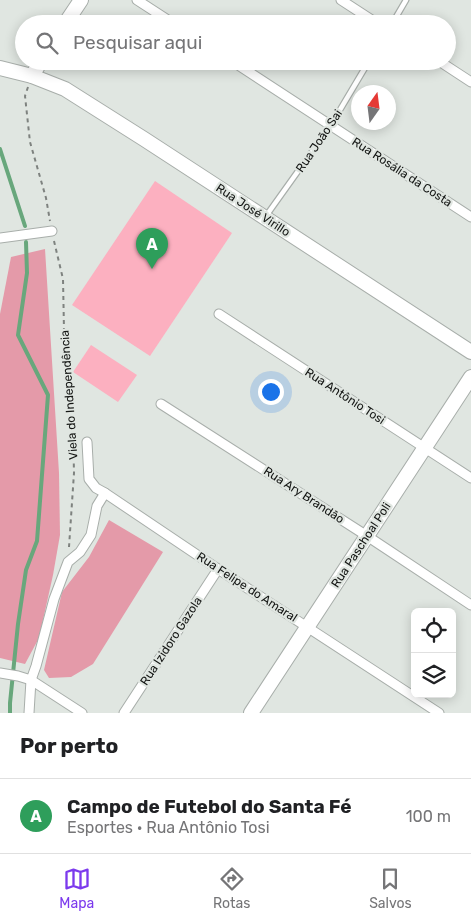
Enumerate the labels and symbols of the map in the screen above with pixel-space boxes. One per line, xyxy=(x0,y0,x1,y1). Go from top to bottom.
north arrow xyxy=(351,85,396,130)
street label: Rua João Sai xyxy=(293,107,345,175)
street label: Rua Rosália da Costa xyxy=(349,134,455,210)
street label: Rua José Virillo xyxy=(213,181,293,239)
pin: A xyxy=(136,228,168,269)
street label: Viela do Independência xyxy=(57,330,81,460)
street label: Rua Antônio Tosi xyxy=(302,365,388,427)
your location xyxy=(258,379,284,405)
street label: Rua Ary Brandão xyxy=(261,464,347,526)
street label: Rua Paschoal Poli xyxy=(328,500,394,590)
street label: Rua Felipe do Amaral xyxy=(194,549,300,625)
street label: Rua Izidoro Gazola xyxy=(137,594,205,688)

